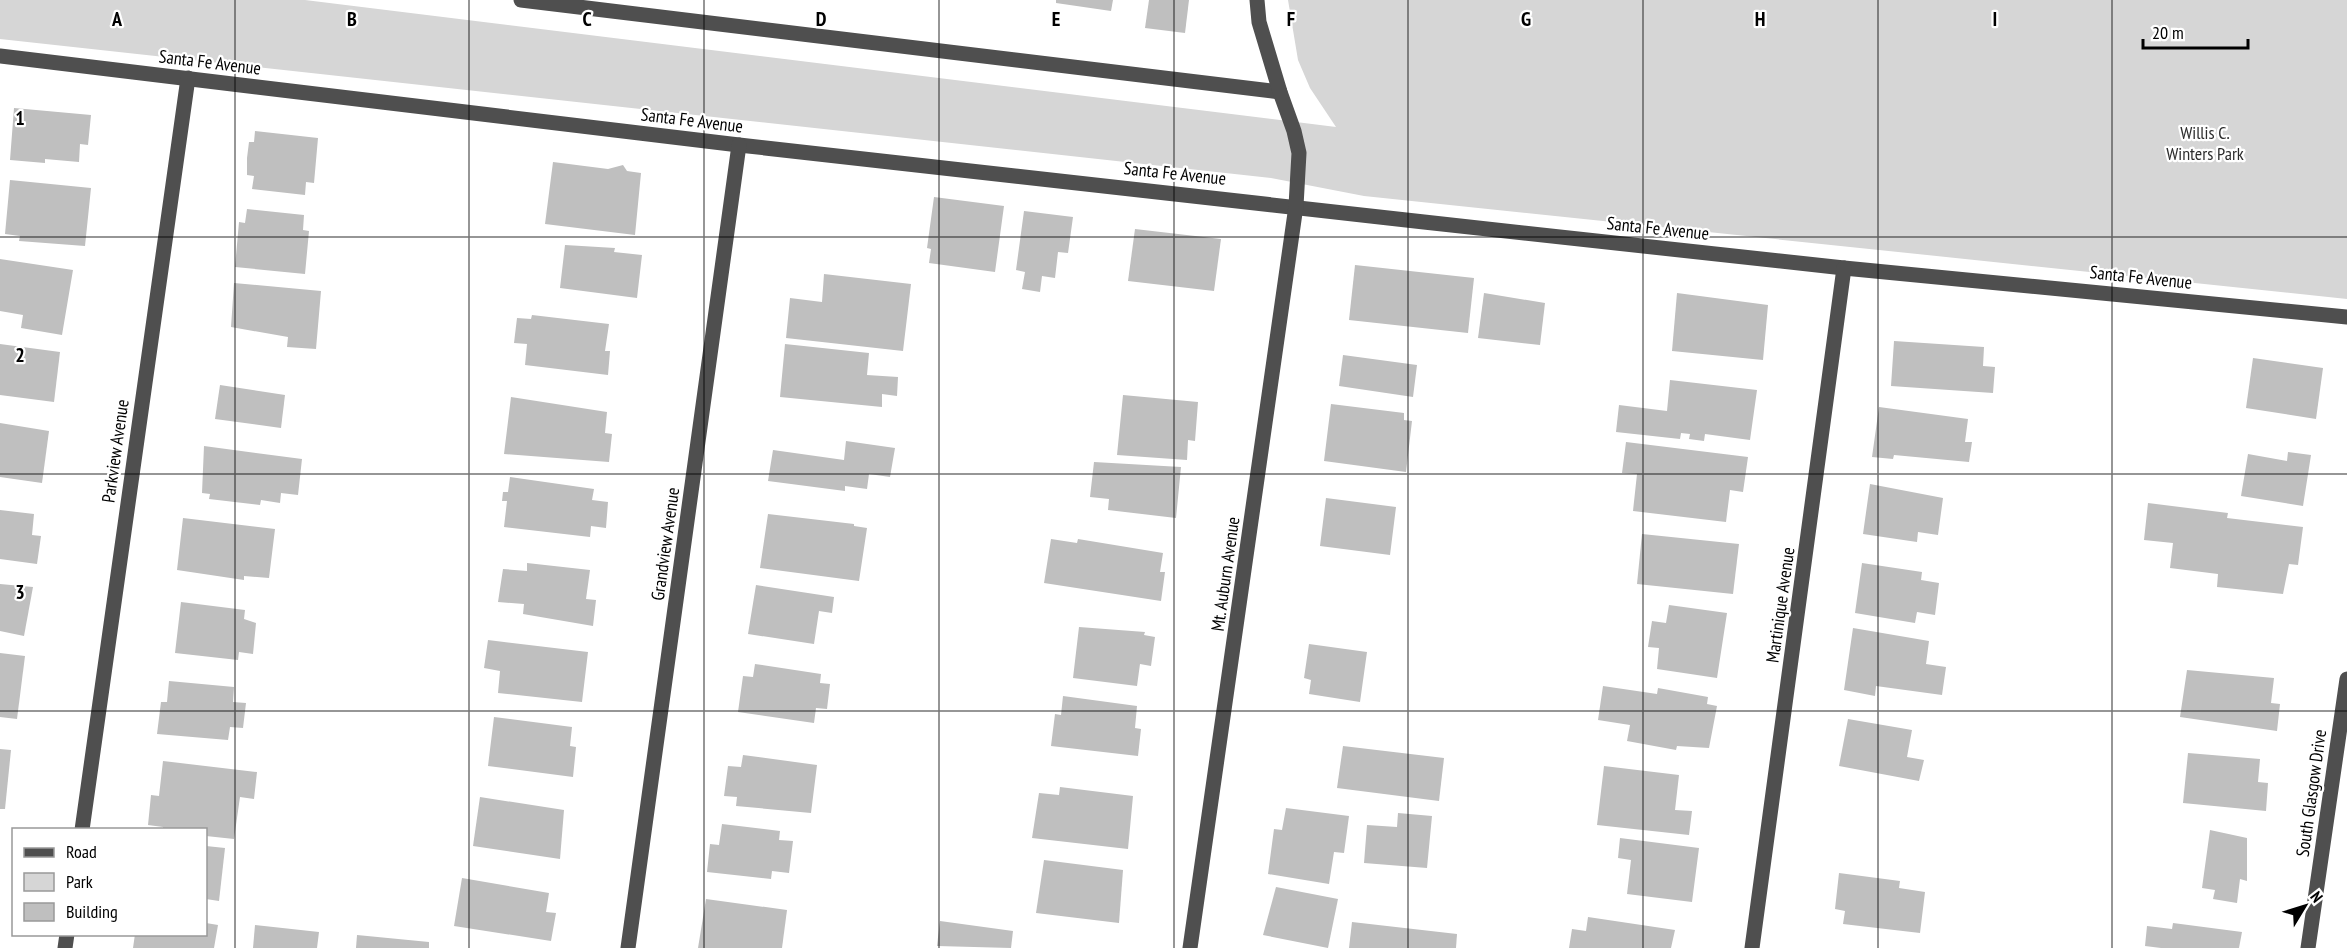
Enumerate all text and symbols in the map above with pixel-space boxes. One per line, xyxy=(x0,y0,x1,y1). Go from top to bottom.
text: A xyxy=(111,6,123,32)
text: B xyxy=(347,6,357,32)
text: C xyxy=(582,6,592,32)
text: D xyxy=(816,6,827,32)
text: E xyxy=(1052,6,1060,32)
text: F xyxy=(1287,6,1295,32)
text: G xyxy=(1521,6,1531,32)
text: H xyxy=(1755,6,1765,32)
text: I xyxy=(1993,6,1997,32)
scale bar xyxy=(2143,12,2248,50)
text: 20 m xyxy=(2152,21,2184,44)
street label: Santa Fe Avenue xyxy=(158,44,262,80)
street label: Santa Fe Avenue xyxy=(640,102,744,138)
text: 1 xyxy=(15,105,25,131)
park label: Willis C. Winters Park xyxy=(2166,121,2244,165)
street label: Santa Fe Avenue xyxy=(1123,156,1227,190)
street label: Santa Fe Avenue xyxy=(1606,211,1710,245)
street label: Santa Fe Avenue xyxy=(2089,260,2193,294)
text: 2 xyxy=(15,342,25,368)
street label: Parkview Avenue xyxy=(96,398,134,504)
street label: Grandview Avenue xyxy=(646,486,684,602)
street label: Mt. Auburn Avenue xyxy=(1206,515,1244,633)
street label: Martinique Avenue xyxy=(1760,546,1800,664)
text: 3 xyxy=(15,579,25,605)
street label: South Glasgow Drive xyxy=(2291,728,2331,858)
legend xyxy=(12,828,207,936)
text: Road xyxy=(66,840,97,863)
text: Park xyxy=(66,870,93,893)
north arrow xyxy=(2275,876,2335,936)
text: N xyxy=(2306,887,2327,906)
text: Building xyxy=(66,900,118,923)

